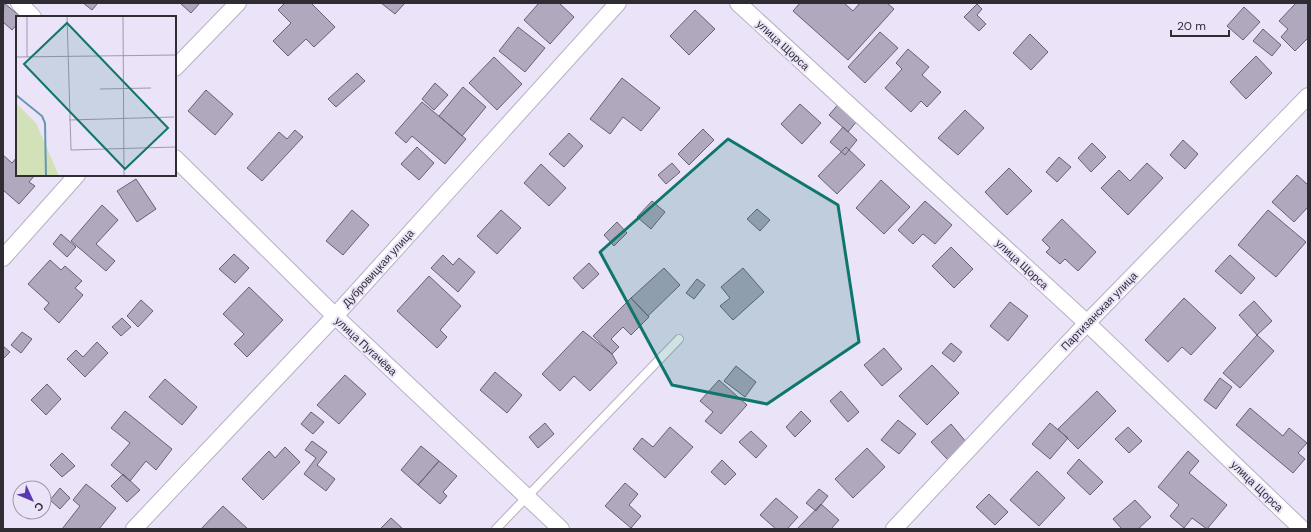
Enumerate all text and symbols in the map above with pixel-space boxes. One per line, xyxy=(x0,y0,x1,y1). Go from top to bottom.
scale bar xyxy=(1171,12,1229,38)
inset map xyxy=(16,16,176,176)
street label: улица Щорса xyxy=(754,17,813,74)
text: 20 m xyxy=(1177,18,1206,34)
street label: Дубровицкая улица xyxy=(339,225,417,310)
street label: улица Щорса xyxy=(993,236,1052,293)
street label: Партизанская улица xyxy=(1058,268,1141,353)
street label: улица Пугачёва xyxy=(332,314,401,379)
street label: улица Щорса xyxy=(1228,458,1287,515)
north arrow xyxy=(12,480,52,520)
text: С xyxy=(31,499,47,515)

